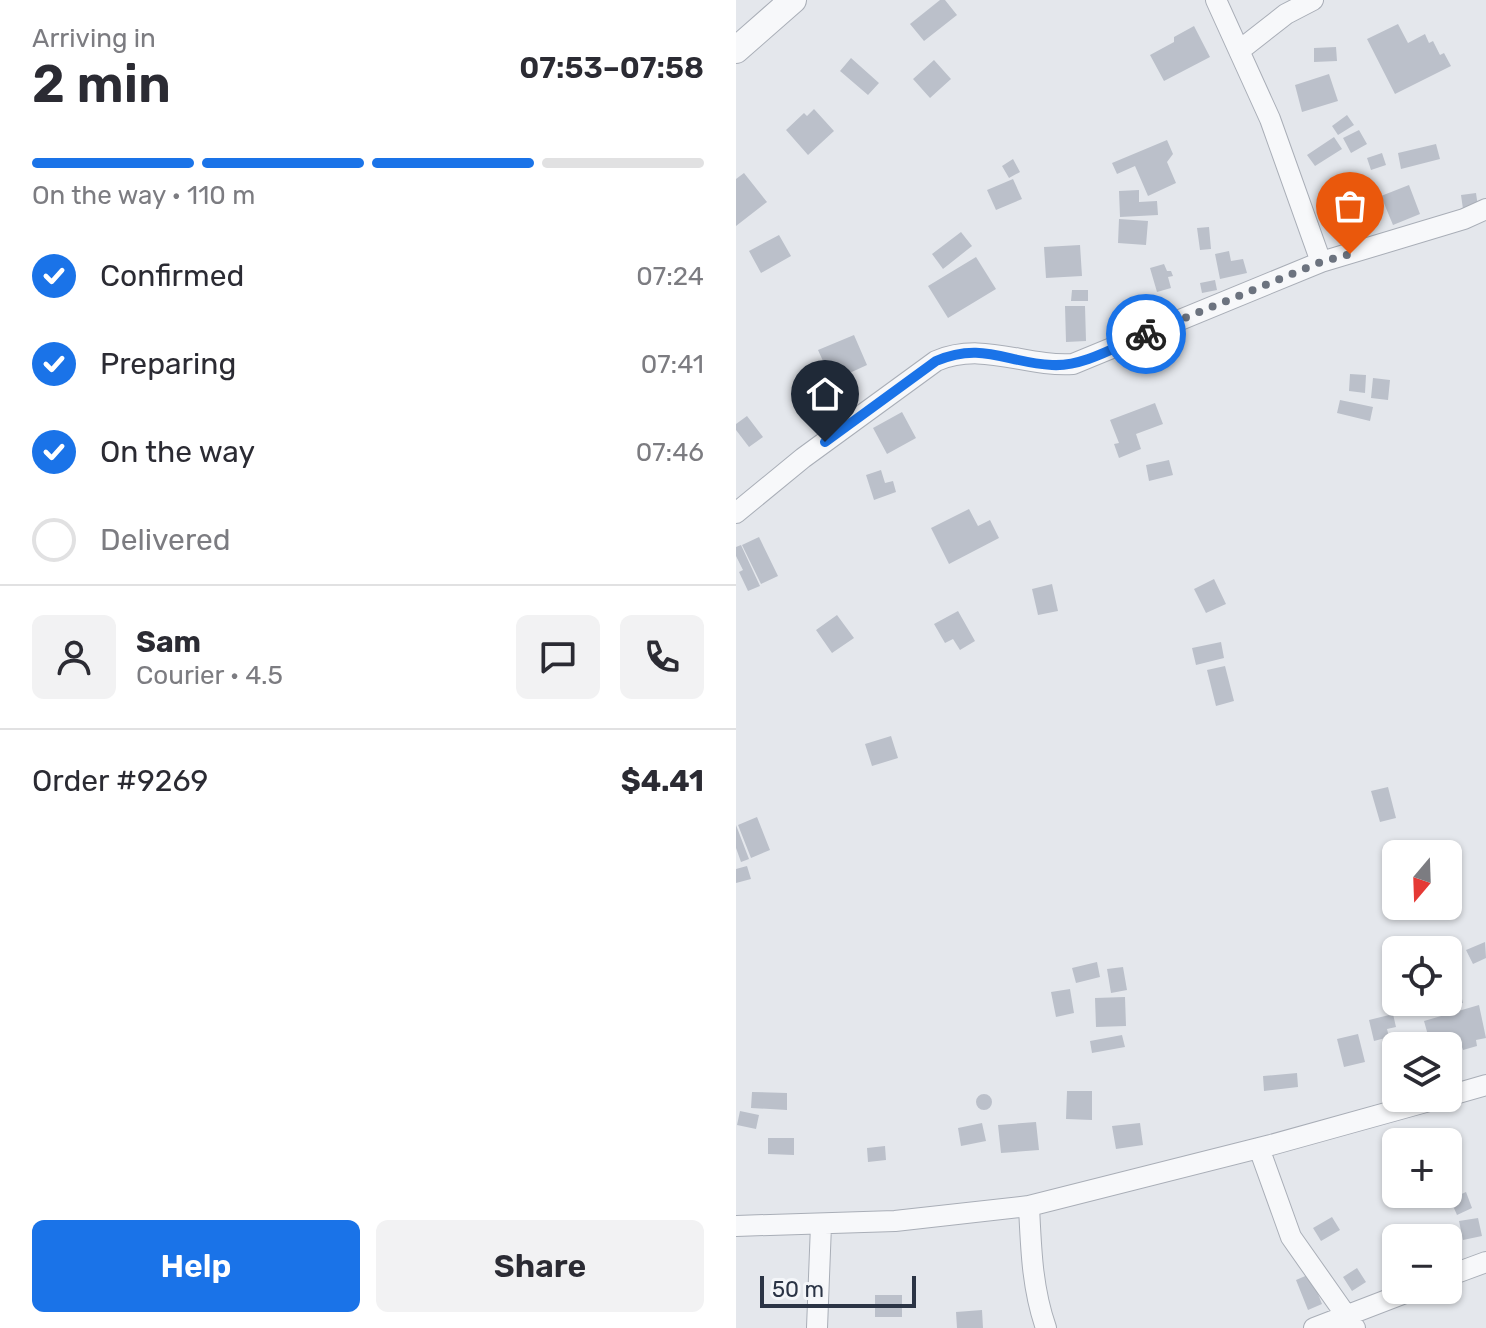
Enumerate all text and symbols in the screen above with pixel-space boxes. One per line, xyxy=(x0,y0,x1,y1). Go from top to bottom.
text: Arriving in xyxy=(32,23,156,54)
text: 07:53–07:58 xyxy=(519,50,704,86)
text: 2 min xyxy=(32,53,171,115)
pin xyxy=(1316,172,1384,254)
text: On the way · 110 m xyxy=(32,180,255,211)
icon: bag xyxy=(1328,184,1372,228)
icon: check xyxy=(32,254,76,298)
text: Confirmed xyxy=(100,258,244,294)
text: 07:24 xyxy=(636,261,704,292)
courier xyxy=(1106,294,1186,374)
icon: bike xyxy=(1124,312,1168,356)
icon: check xyxy=(32,342,76,386)
text: Preparing xyxy=(100,346,236,382)
text: 07:41 xyxy=(641,349,704,380)
pin xyxy=(791,360,859,442)
icon: home xyxy=(803,372,847,416)
icon: check xyxy=(32,430,76,474)
text: On the way xyxy=(100,434,255,470)
text: 07:46 xyxy=(636,437,704,468)
text: Delivered xyxy=(100,522,231,558)
button: person xyxy=(32,615,116,699)
button: chat xyxy=(516,615,600,699)
button: phone xyxy=(620,615,704,699)
text: Sam xyxy=(136,624,201,660)
text: Courier · 4.5 xyxy=(136,660,283,691)
text: Order #9269 xyxy=(32,763,208,799)
text: $4.41 xyxy=(621,763,704,799)
north arrow xyxy=(1382,840,1462,920)
map controls xyxy=(1382,840,1462,1304)
button: locate xyxy=(1382,936,1462,1016)
button: layers xyxy=(1382,1032,1462,1112)
button: + xyxy=(1382,1128,1462,1208)
button: Help xyxy=(32,1220,360,1312)
button: Share xyxy=(376,1220,704,1312)
button: − xyxy=(1382,1224,1462,1304)
scale bar xyxy=(760,1272,916,1308)
text: 50 m xyxy=(772,1276,824,1303)

